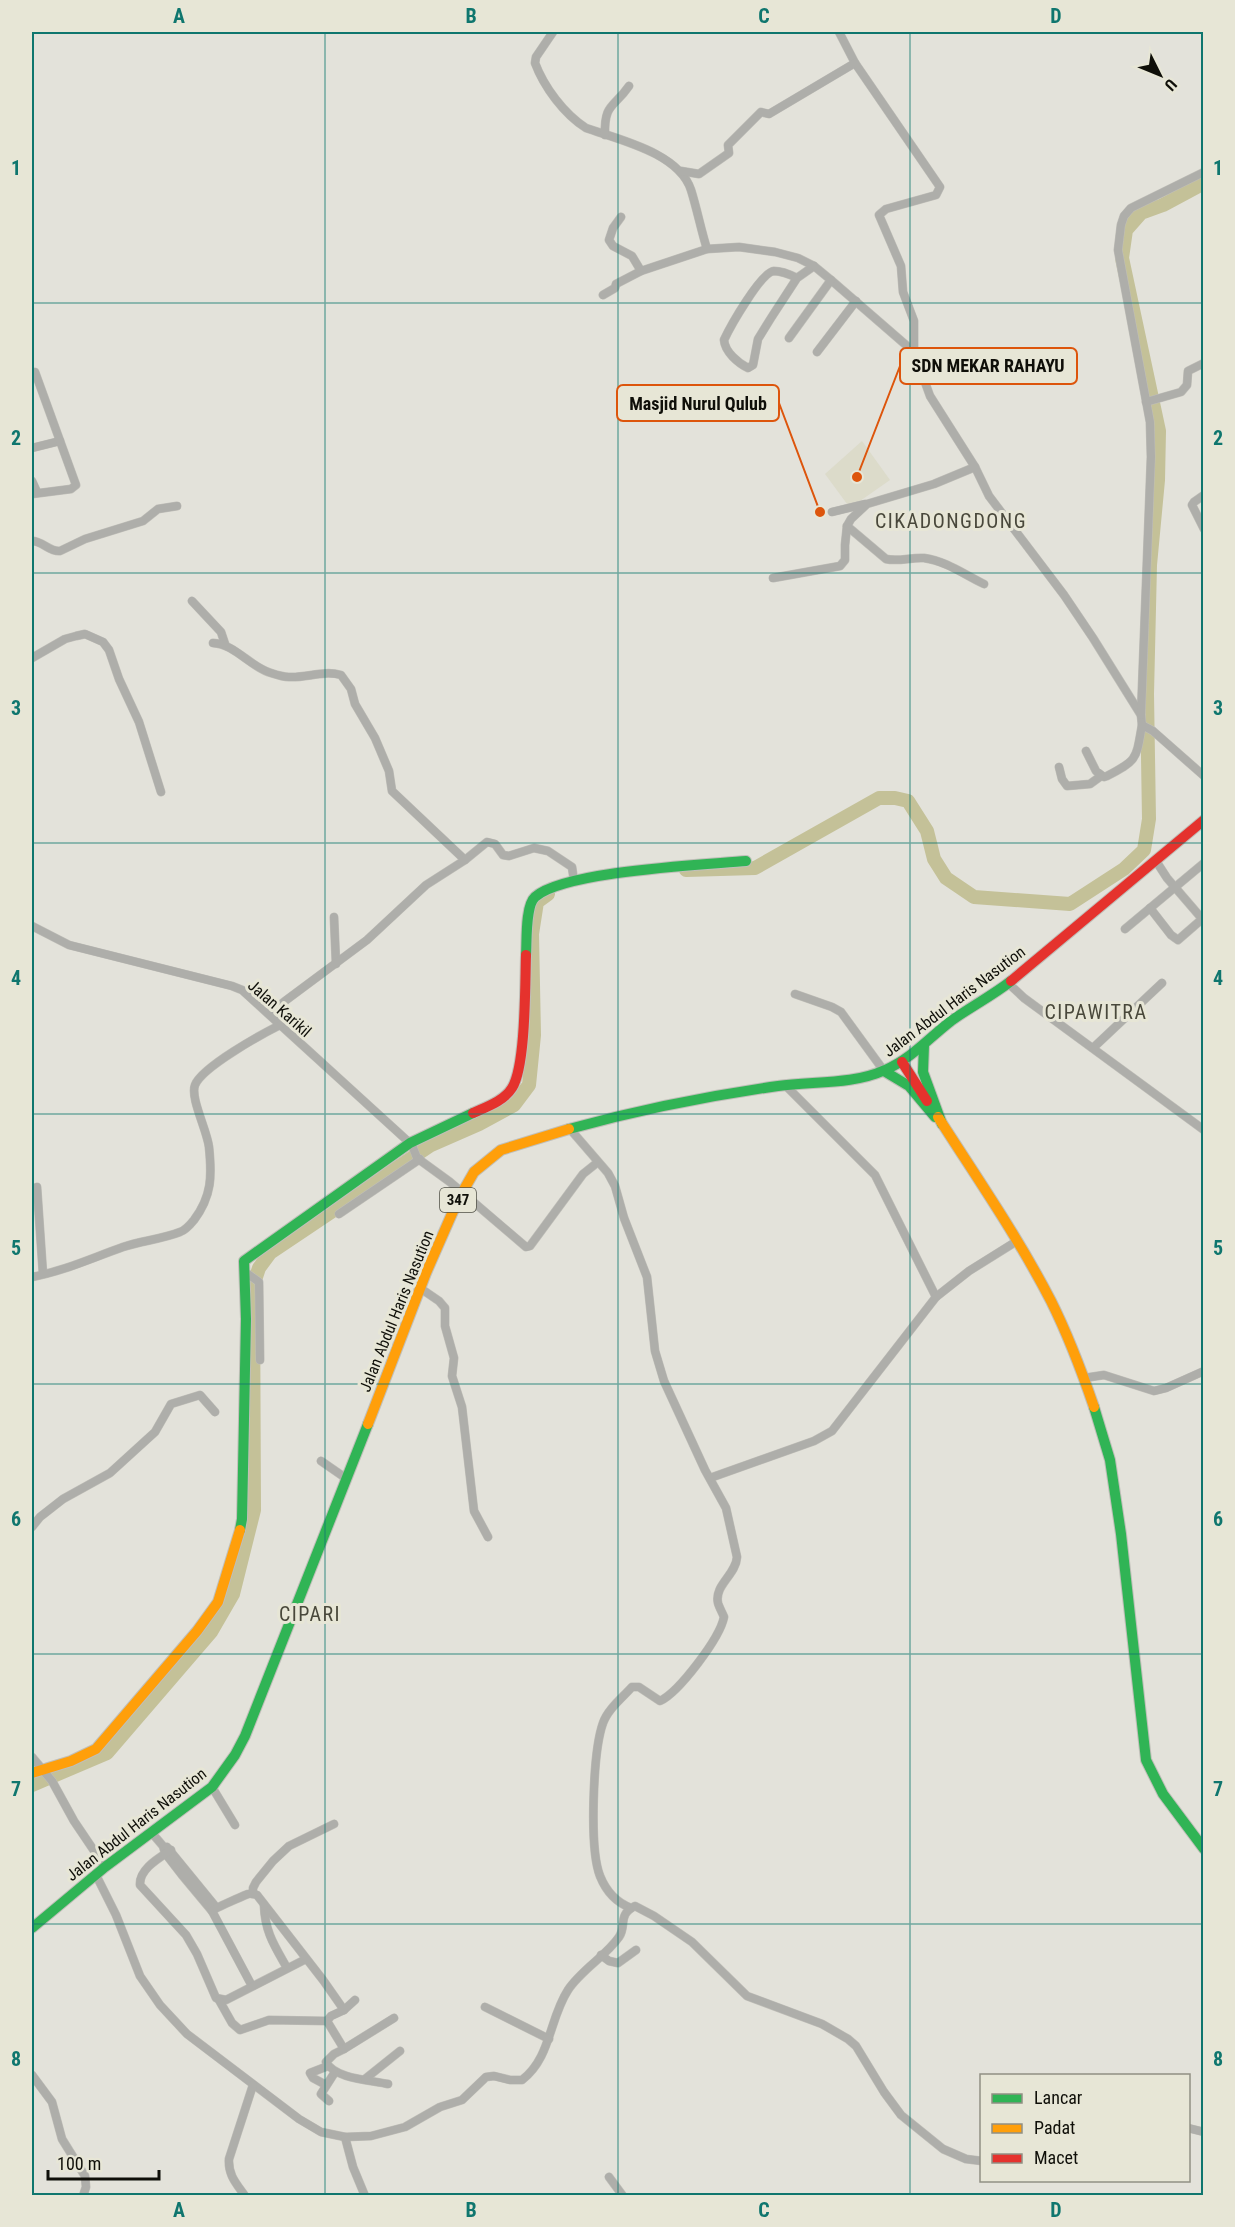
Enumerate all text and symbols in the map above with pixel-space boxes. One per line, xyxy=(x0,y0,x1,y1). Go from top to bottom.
text: A xyxy=(173,4,185,28)
text: B xyxy=(465,4,477,28)
text: C xyxy=(758,4,770,28)
text: D xyxy=(1050,4,1062,28)
north arrow xyxy=(1130,45,1190,105)
text: U xyxy=(1161,75,1181,95)
text: 1 xyxy=(11,156,21,180)
text: 1 xyxy=(1213,156,1223,180)
callout: SDN MEKAR RAHAYU xyxy=(900,348,1077,384)
text: SDN MEKAR RAHAYU xyxy=(912,355,1064,376)
callout: Masjid Nurul Qulub xyxy=(617,385,779,421)
text: Masjid Nurul Qulub xyxy=(629,393,767,414)
text: 2 xyxy=(11,426,21,450)
text: 2 xyxy=(1213,426,1223,450)
district label: CIKADONGDONG xyxy=(875,509,1027,533)
text: 3 xyxy=(11,696,21,720)
text: 3 xyxy=(1213,696,1223,720)
street label: Jalan Abdul Haris Nasution xyxy=(880,942,1029,1061)
text: 4 xyxy=(11,966,21,990)
text: 4 xyxy=(1213,966,1223,990)
street label: Jalan Karikil xyxy=(244,976,315,1041)
district label: CIPAWITRA xyxy=(1045,1000,1147,1024)
road number: 347 xyxy=(440,1188,476,1212)
street label: Jalan Abdul Haris Nasution xyxy=(355,1228,438,1395)
text: 5 xyxy=(11,1236,21,1260)
text: 5 xyxy=(1213,1236,1223,1260)
text: 6 xyxy=(11,1507,21,1531)
text: 6 xyxy=(1213,1507,1223,1531)
district label: CIPARI xyxy=(279,1602,341,1626)
street label: Jalan Abdul Haris Nasution xyxy=(63,1764,210,1885)
text: 7 xyxy=(11,1777,21,1801)
text: 7 xyxy=(1213,1777,1223,1801)
text: 8 xyxy=(11,2047,21,2071)
text: 8 xyxy=(1213,2047,1223,2071)
legend xyxy=(980,2074,1190,2182)
text: Lancar xyxy=(1034,2087,1083,2108)
text: Padat xyxy=(1034,2117,1075,2138)
scale bar xyxy=(48,2143,159,2181)
text: Macet xyxy=(1034,2147,1078,2168)
text: 100 m xyxy=(57,2153,101,2174)
text: A xyxy=(173,2198,185,2222)
text: B xyxy=(465,2198,477,2222)
text: C xyxy=(758,2198,770,2222)
text: D xyxy=(1050,2198,1062,2222)

